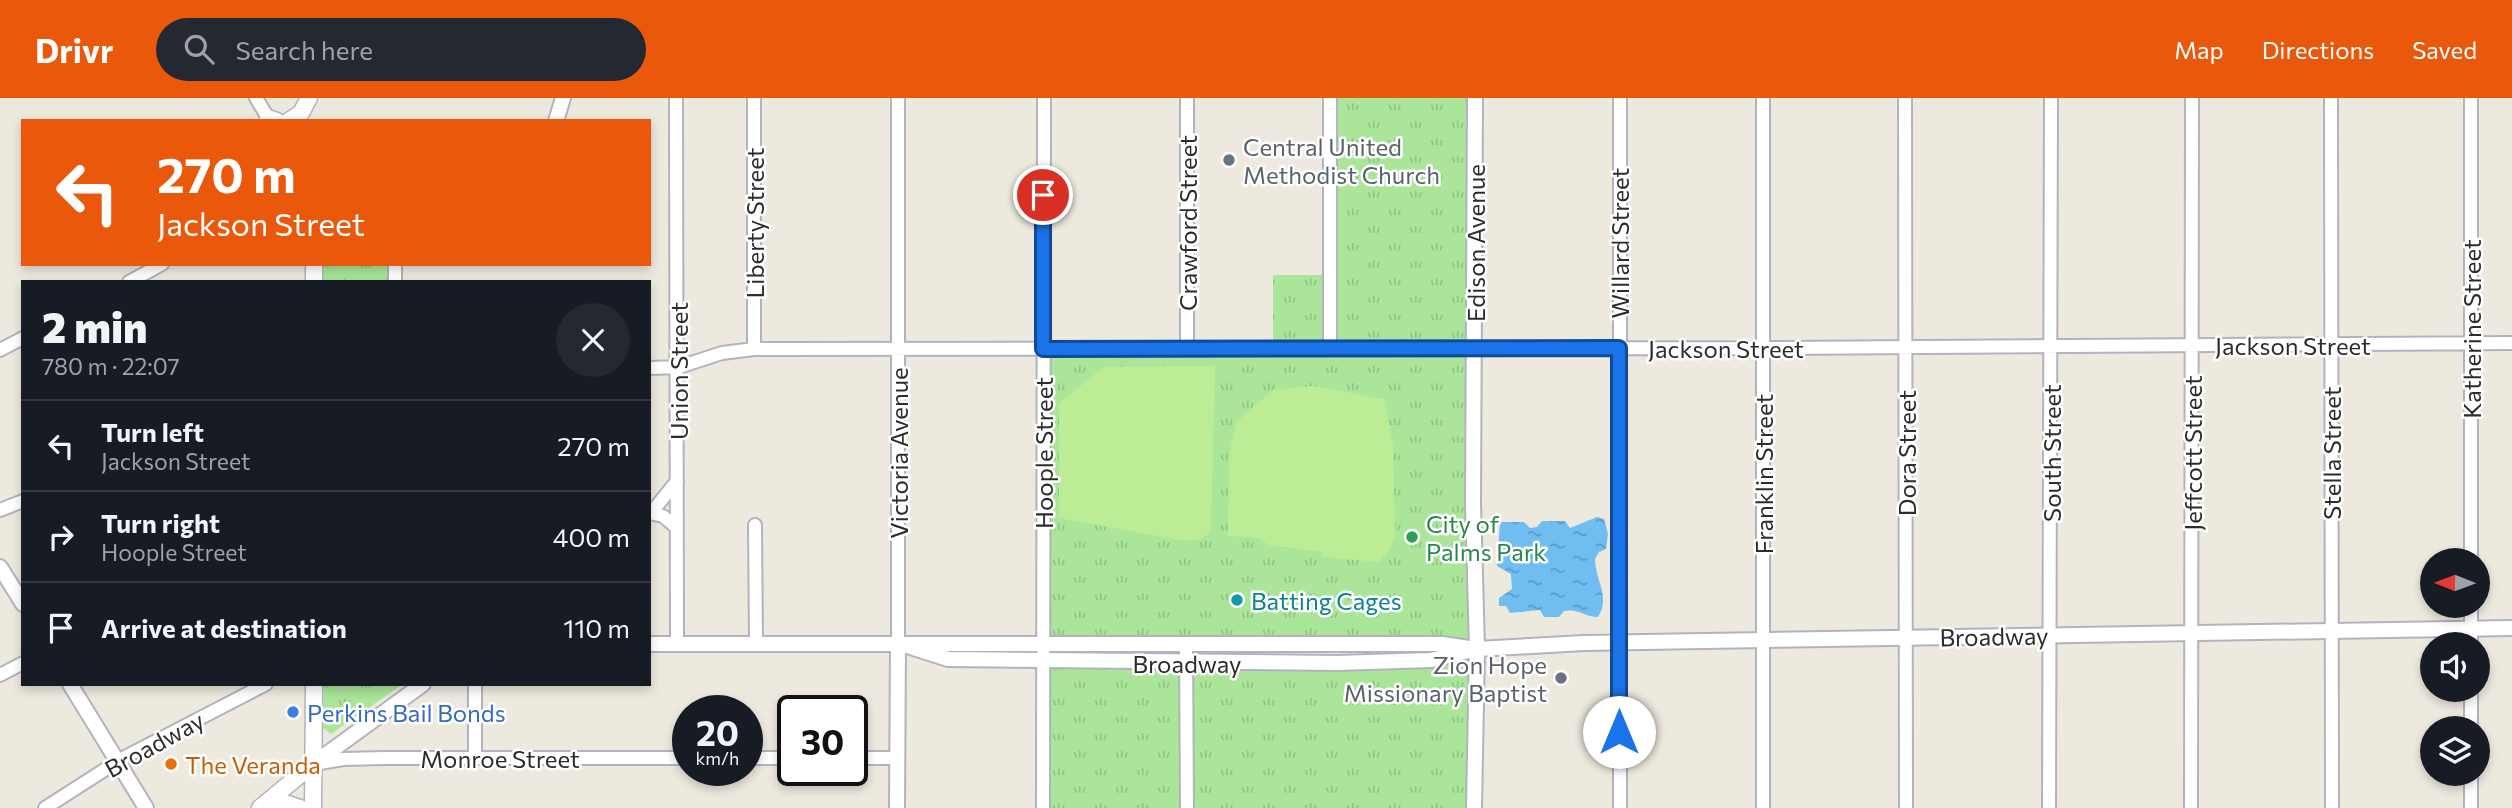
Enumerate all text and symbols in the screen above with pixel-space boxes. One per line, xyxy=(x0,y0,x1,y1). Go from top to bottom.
search box xyxy=(156,18,646,81)
text: Drivr xyxy=(35,29,114,70)
icon: search xyxy=(180,30,218,68)
text: Search here xyxy=(236,34,373,65)
text: Map xyxy=(2174,35,2224,64)
text: Directions xyxy=(2262,35,2374,64)
text: Saved xyxy=(2412,35,2477,64)
place label: Central United Methodist Church xyxy=(1243,132,1440,189)
street label: Crawford Street xyxy=(1173,135,1202,311)
text: 270 m xyxy=(157,143,296,203)
icon: left xyxy=(42,147,133,238)
street label: Liberty Street xyxy=(740,147,769,299)
marker: Central United Methodist Church xyxy=(1221,152,1237,168)
street label: Edison Avenue xyxy=(1461,164,1490,322)
pin xyxy=(1013,165,1073,225)
street label: Willard Street xyxy=(1605,167,1634,318)
icon: arrive xyxy=(1024,176,1062,214)
text: Jackson Street xyxy=(157,203,365,243)
street label: Katherine Street xyxy=(2457,239,2486,419)
text: 2 min xyxy=(42,300,148,352)
street label: Union Street xyxy=(664,302,693,440)
button: close xyxy=(556,303,630,377)
street label: Jackson Street xyxy=(2215,331,2371,360)
street label: Jackson Street xyxy=(1648,334,1804,363)
text: 780 m · 22:07 xyxy=(42,352,180,380)
street label: Victoria Avenue xyxy=(884,367,913,539)
street label: Jeffcott Street xyxy=(2178,375,2207,531)
street label: Hoople Street xyxy=(1029,377,1058,529)
street label: South Street xyxy=(2037,384,2066,522)
street label: Stella Street xyxy=(2317,386,2346,520)
street label: Dora Street xyxy=(1892,390,1921,516)
street label: Franklin Street xyxy=(1749,394,1778,554)
text: Turn left xyxy=(101,416,204,447)
icon: left xyxy=(42,427,80,465)
text: 270 m xyxy=(557,430,630,461)
text: Jackson Street xyxy=(101,447,250,475)
text: Turn right xyxy=(101,507,220,538)
place label: City of Palms Park xyxy=(1426,509,1546,566)
icon: right xyxy=(42,518,80,556)
text: 400 m xyxy=(553,521,630,552)
marker: City of Palms Park xyxy=(1404,529,1420,545)
text: Hoople Street xyxy=(101,538,247,566)
north arrow xyxy=(2420,548,2490,618)
map controls xyxy=(2420,548,2490,786)
place label: Batting Cages xyxy=(1251,586,1402,615)
marker: Batting Cages xyxy=(1229,592,1245,608)
icon: arrive xyxy=(42,609,80,647)
text: Arrive at destination xyxy=(101,612,347,643)
text: 110 m xyxy=(563,612,630,643)
street label: Broadway xyxy=(1939,621,2049,651)
button: sound xyxy=(2420,632,2490,702)
street label: Broadway xyxy=(1132,649,1242,678)
place label: Zion Hope Missionary Baptist xyxy=(1344,650,1547,707)
marker: Zion Hope Missionary Baptist xyxy=(1553,670,1569,686)
speed limit sign: 30 xyxy=(777,695,868,786)
position arrow xyxy=(1582,695,1656,769)
place label: Perkins Bail Bonds xyxy=(307,698,506,727)
marker: Perkins Bail Bonds xyxy=(285,704,301,720)
street label: Broadway xyxy=(99,705,209,783)
text: 20 xyxy=(696,710,739,753)
button: layers xyxy=(2420,716,2490,786)
street label: Monroe Street xyxy=(420,744,580,773)
text: km/h xyxy=(696,747,739,769)
place label: The Veranda xyxy=(185,750,321,779)
marker: The Veranda xyxy=(163,756,179,772)

